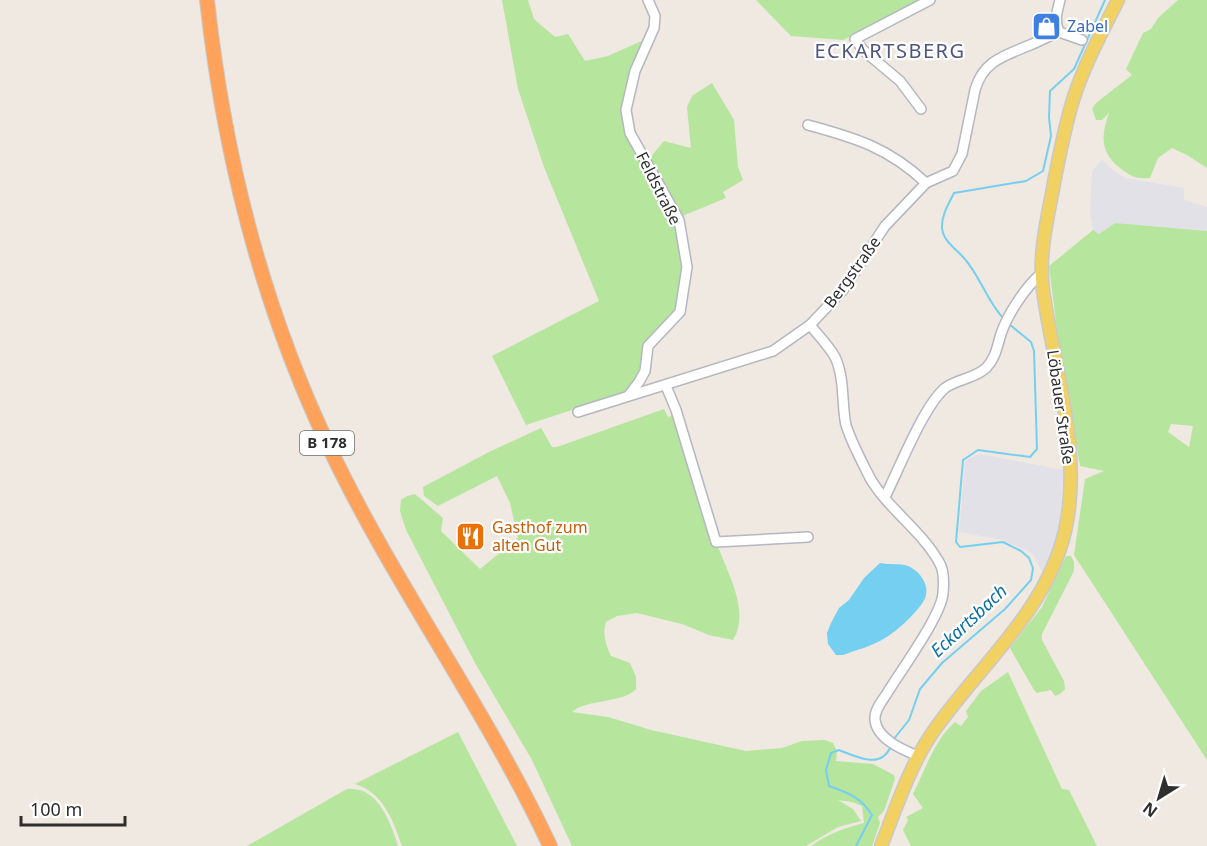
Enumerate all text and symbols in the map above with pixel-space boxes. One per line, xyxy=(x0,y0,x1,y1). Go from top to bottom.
shop icon: Zabel xyxy=(1030,10,1062,42)
place label: Zabel xyxy=(1067,15,1108,37)
district label: ECKARTSBERG xyxy=(814,37,966,64)
street label: Feldstraße xyxy=(631,148,687,228)
street label: Bergstraße xyxy=(819,232,885,312)
street label: Löbauer Straße xyxy=(1042,348,1080,466)
road number: B 178 xyxy=(300,431,354,455)
place label: Gasthof zum alten Gut xyxy=(492,516,588,556)
restaurant icon: Gasthof zum alten Gut xyxy=(455,520,487,552)
water label: Eckartsbach xyxy=(925,579,1012,662)
north arrow xyxy=(1129,768,1189,828)
scale bar xyxy=(21,789,124,827)
text: 100 m xyxy=(30,797,82,821)
text: N xyxy=(1138,797,1162,823)

